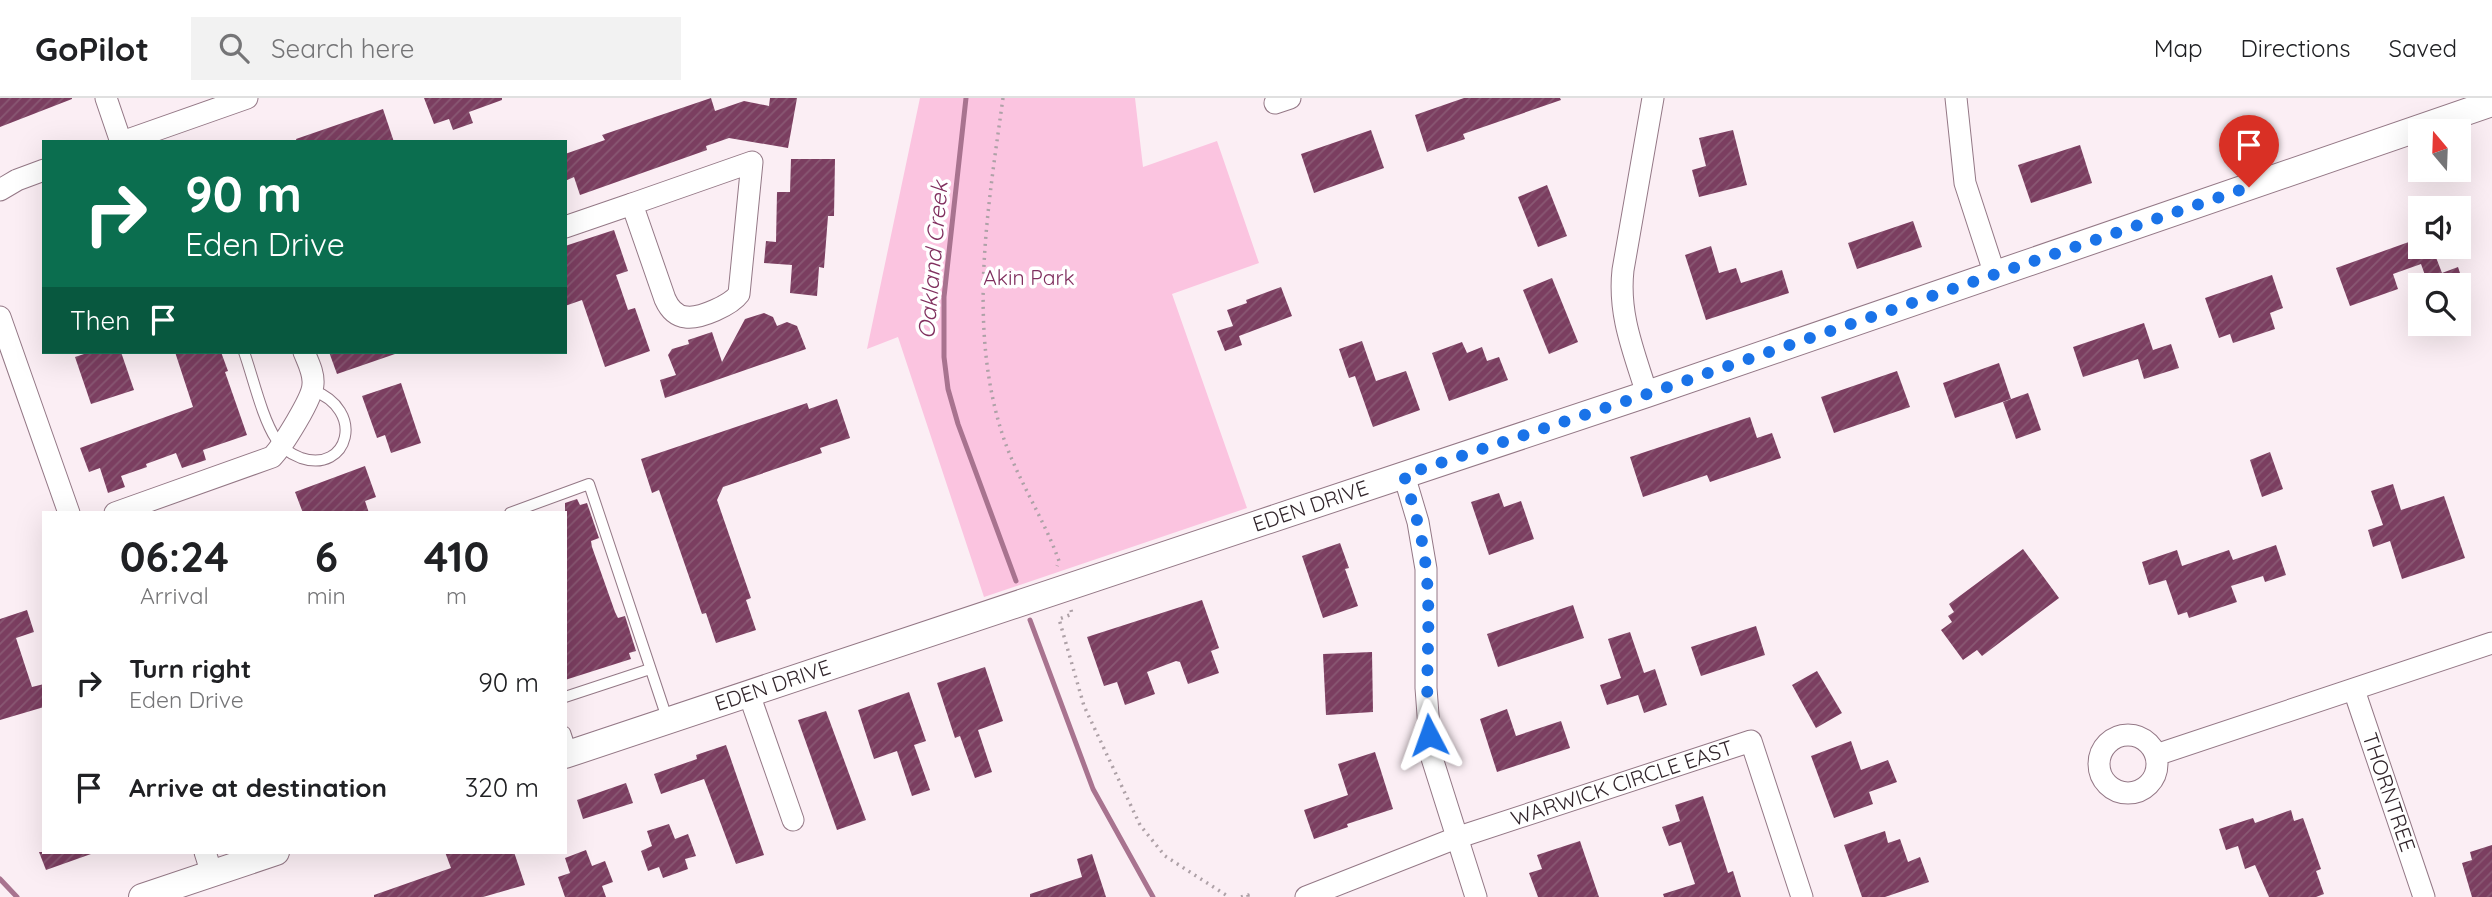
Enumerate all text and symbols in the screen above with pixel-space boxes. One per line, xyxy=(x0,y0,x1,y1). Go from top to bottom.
search box xyxy=(191,17,681,80)
text: GoPilot xyxy=(35,28,149,69)
icon: search xyxy=(215,29,253,67)
text: Search here xyxy=(271,32,414,65)
text: Map xyxy=(2154,33,2203,63)
text: Directions xyxy=(2241,33,2351,63)
text: Saved xyxy=(2389,33,2457,63)
pin xyxy=(2219,115,2279,187)
north arrow xyxy=(2408,119,2471,182)
map controls xyxy=(2408,119,2471,336)
icon: arrive xyxy=(2230,126,2268,164)
text: 90 m xyxy=(185,163,302,224)
icon: right xyxy=(70,168,161,259)
water label: Oakland Creek xyxy=(911,178,954,340)
button: sound xyxy=(2408,196,2471,259)
text: Eden Drive xyxy=(185,224,345,264)
park label: Akin Park xyxy=(983,264,1075,290)
button: search xyxy=(2408,273,2471,336)
icon: arrive xyxy=(144,301,182,339)
text: Then xyxy=(70,304,130,337)
street label: EDEN DRIVE xyxy=(1249,474,1371,537)
text: 06:24 xyxy=(120,530,229,583)
text: 6 xyxy=(315,530,338,583)
text: 410 xyxy=(424,530,489,583)
text: Arrival xyxy=(140,581,209,610)
text: min xyxy=(307,581,346,610)
text: m xyxy=(446,581,467,610)
text: Turn right xyxy=(129,652,251,685)
street label: EDEN DRIVE xyxy=(711,653,834,716)
icon: right xyxy=(70,664,108,702)
text: 90 m xyxy=(478,666,539,699)
text: Eden Drive xyxy=(129,685,244,714)
position arrow xyxy=(1392,698,1466,772)
street label: THORNTREE xyxy=(2357,729,2422,855)
street label: WARWICK CIRCLE EAST xyxy=(1507,734,1736,831)
icon: arrive xyxy=(70,769,108,807)
text: Arrive at destination xyxy=(129,771,387,804)
text: 320 m xyxy=(465,771,539,804)

